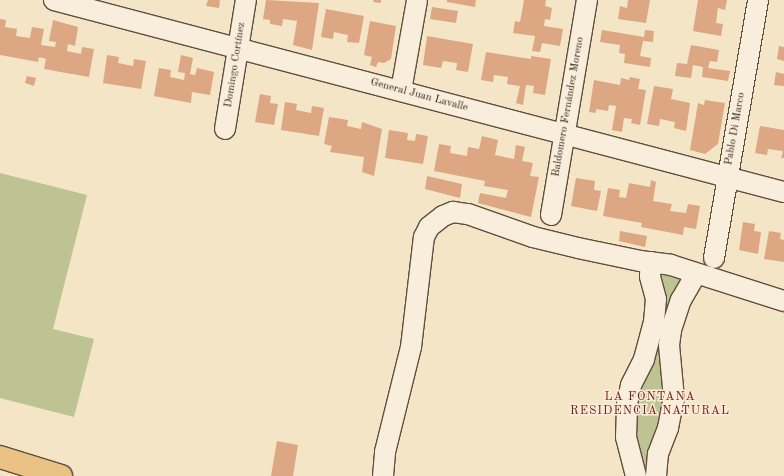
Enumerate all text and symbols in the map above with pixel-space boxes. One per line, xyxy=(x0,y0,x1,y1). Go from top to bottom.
street label: Domingo Cortínez xyxy=(223,21,249,109)
street label: Baldomero Fernández Moreno xyxy=(550,36,588,178)
street label: General Juan Lavalle xyxy=(369,77,469,115)
street label: Pablo Di Marco xyxy=(723,92,749,166)
district label: LA FONTANA RESIDENCIA NATURAL xyxy=(570,391,730,419)

